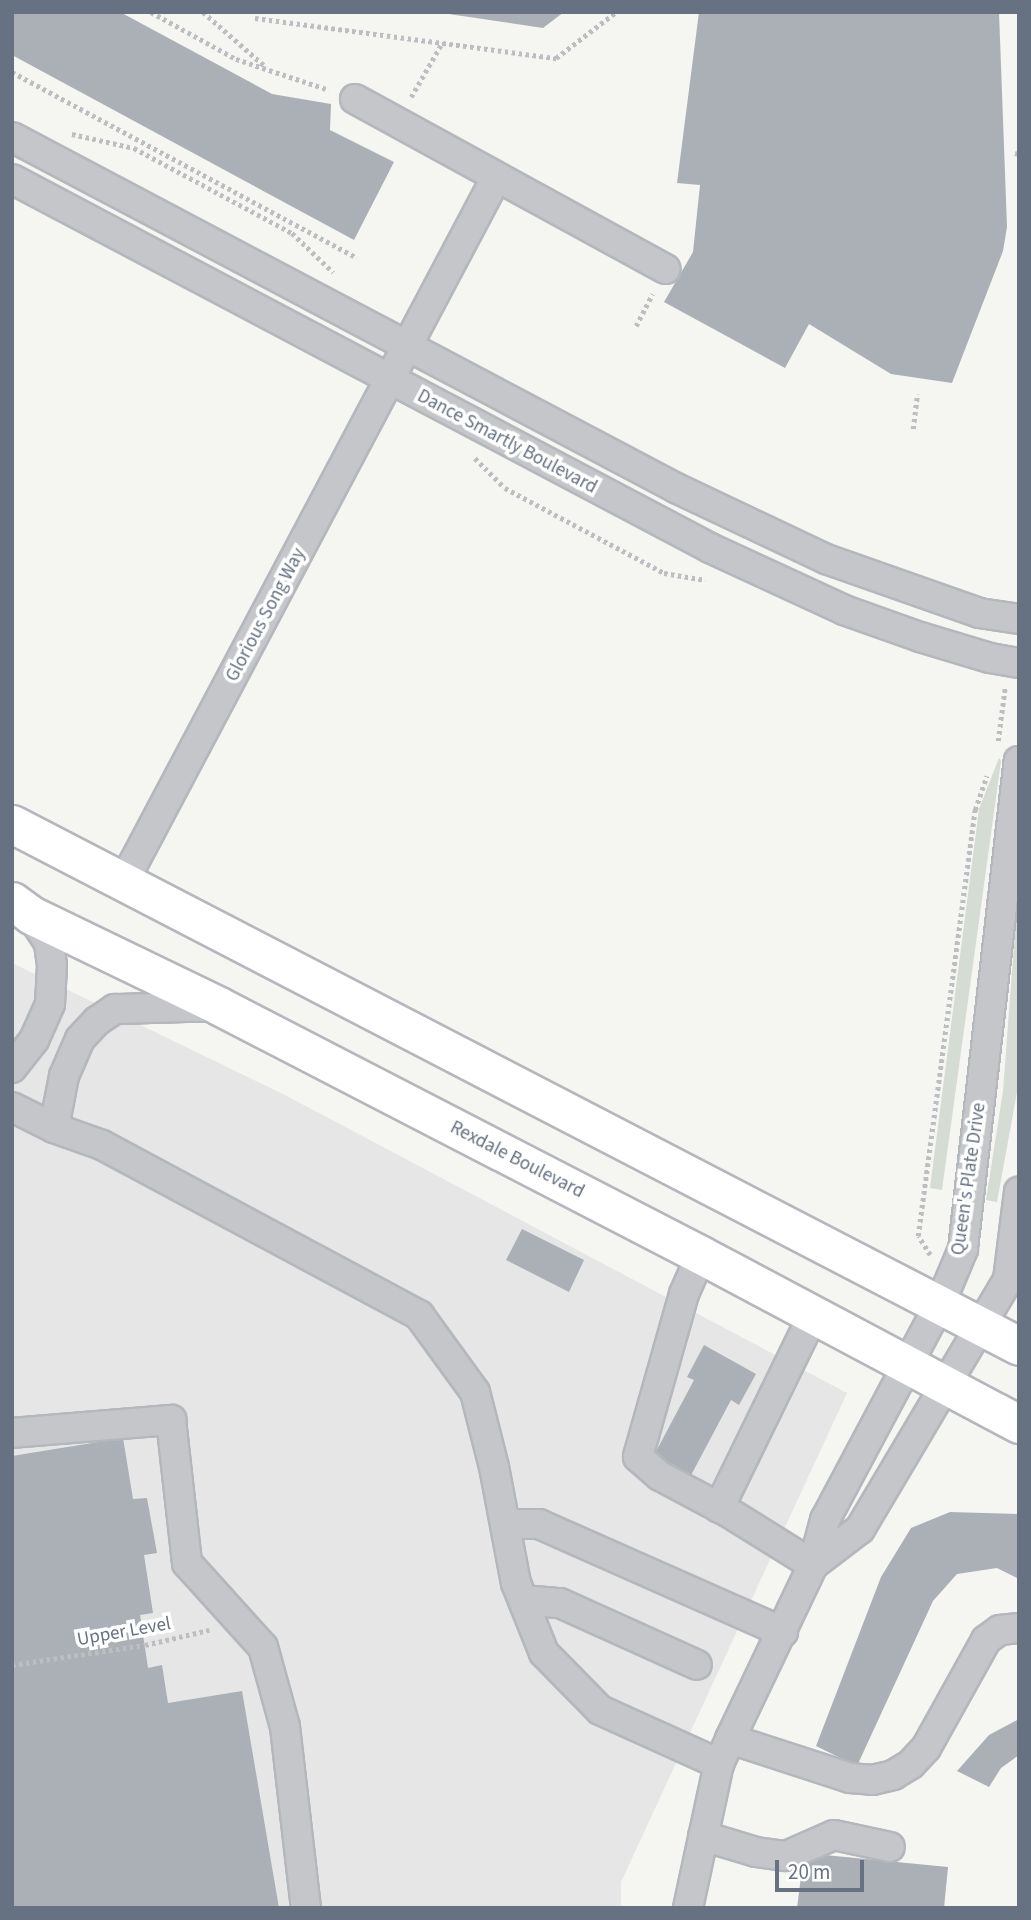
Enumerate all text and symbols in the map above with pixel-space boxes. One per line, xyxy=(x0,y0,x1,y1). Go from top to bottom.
street label: Dance Smartly Boulevard xyxy=(413,385,601,499)
street label: Glorious Song Way xyxy=(221,544,311,686)
street label: Queen's Plate Drive xyxy=(947,1101,991,1257)
street label: Rexdale Boulevard xyxy=(446,1116,588,1204)
street label: Upper Level xyxy=(75,1613,173,1651)
scale bar xyxy=(779,1846,868,1890)
text: 20 m xyxy=(788,1857,830,1887)

